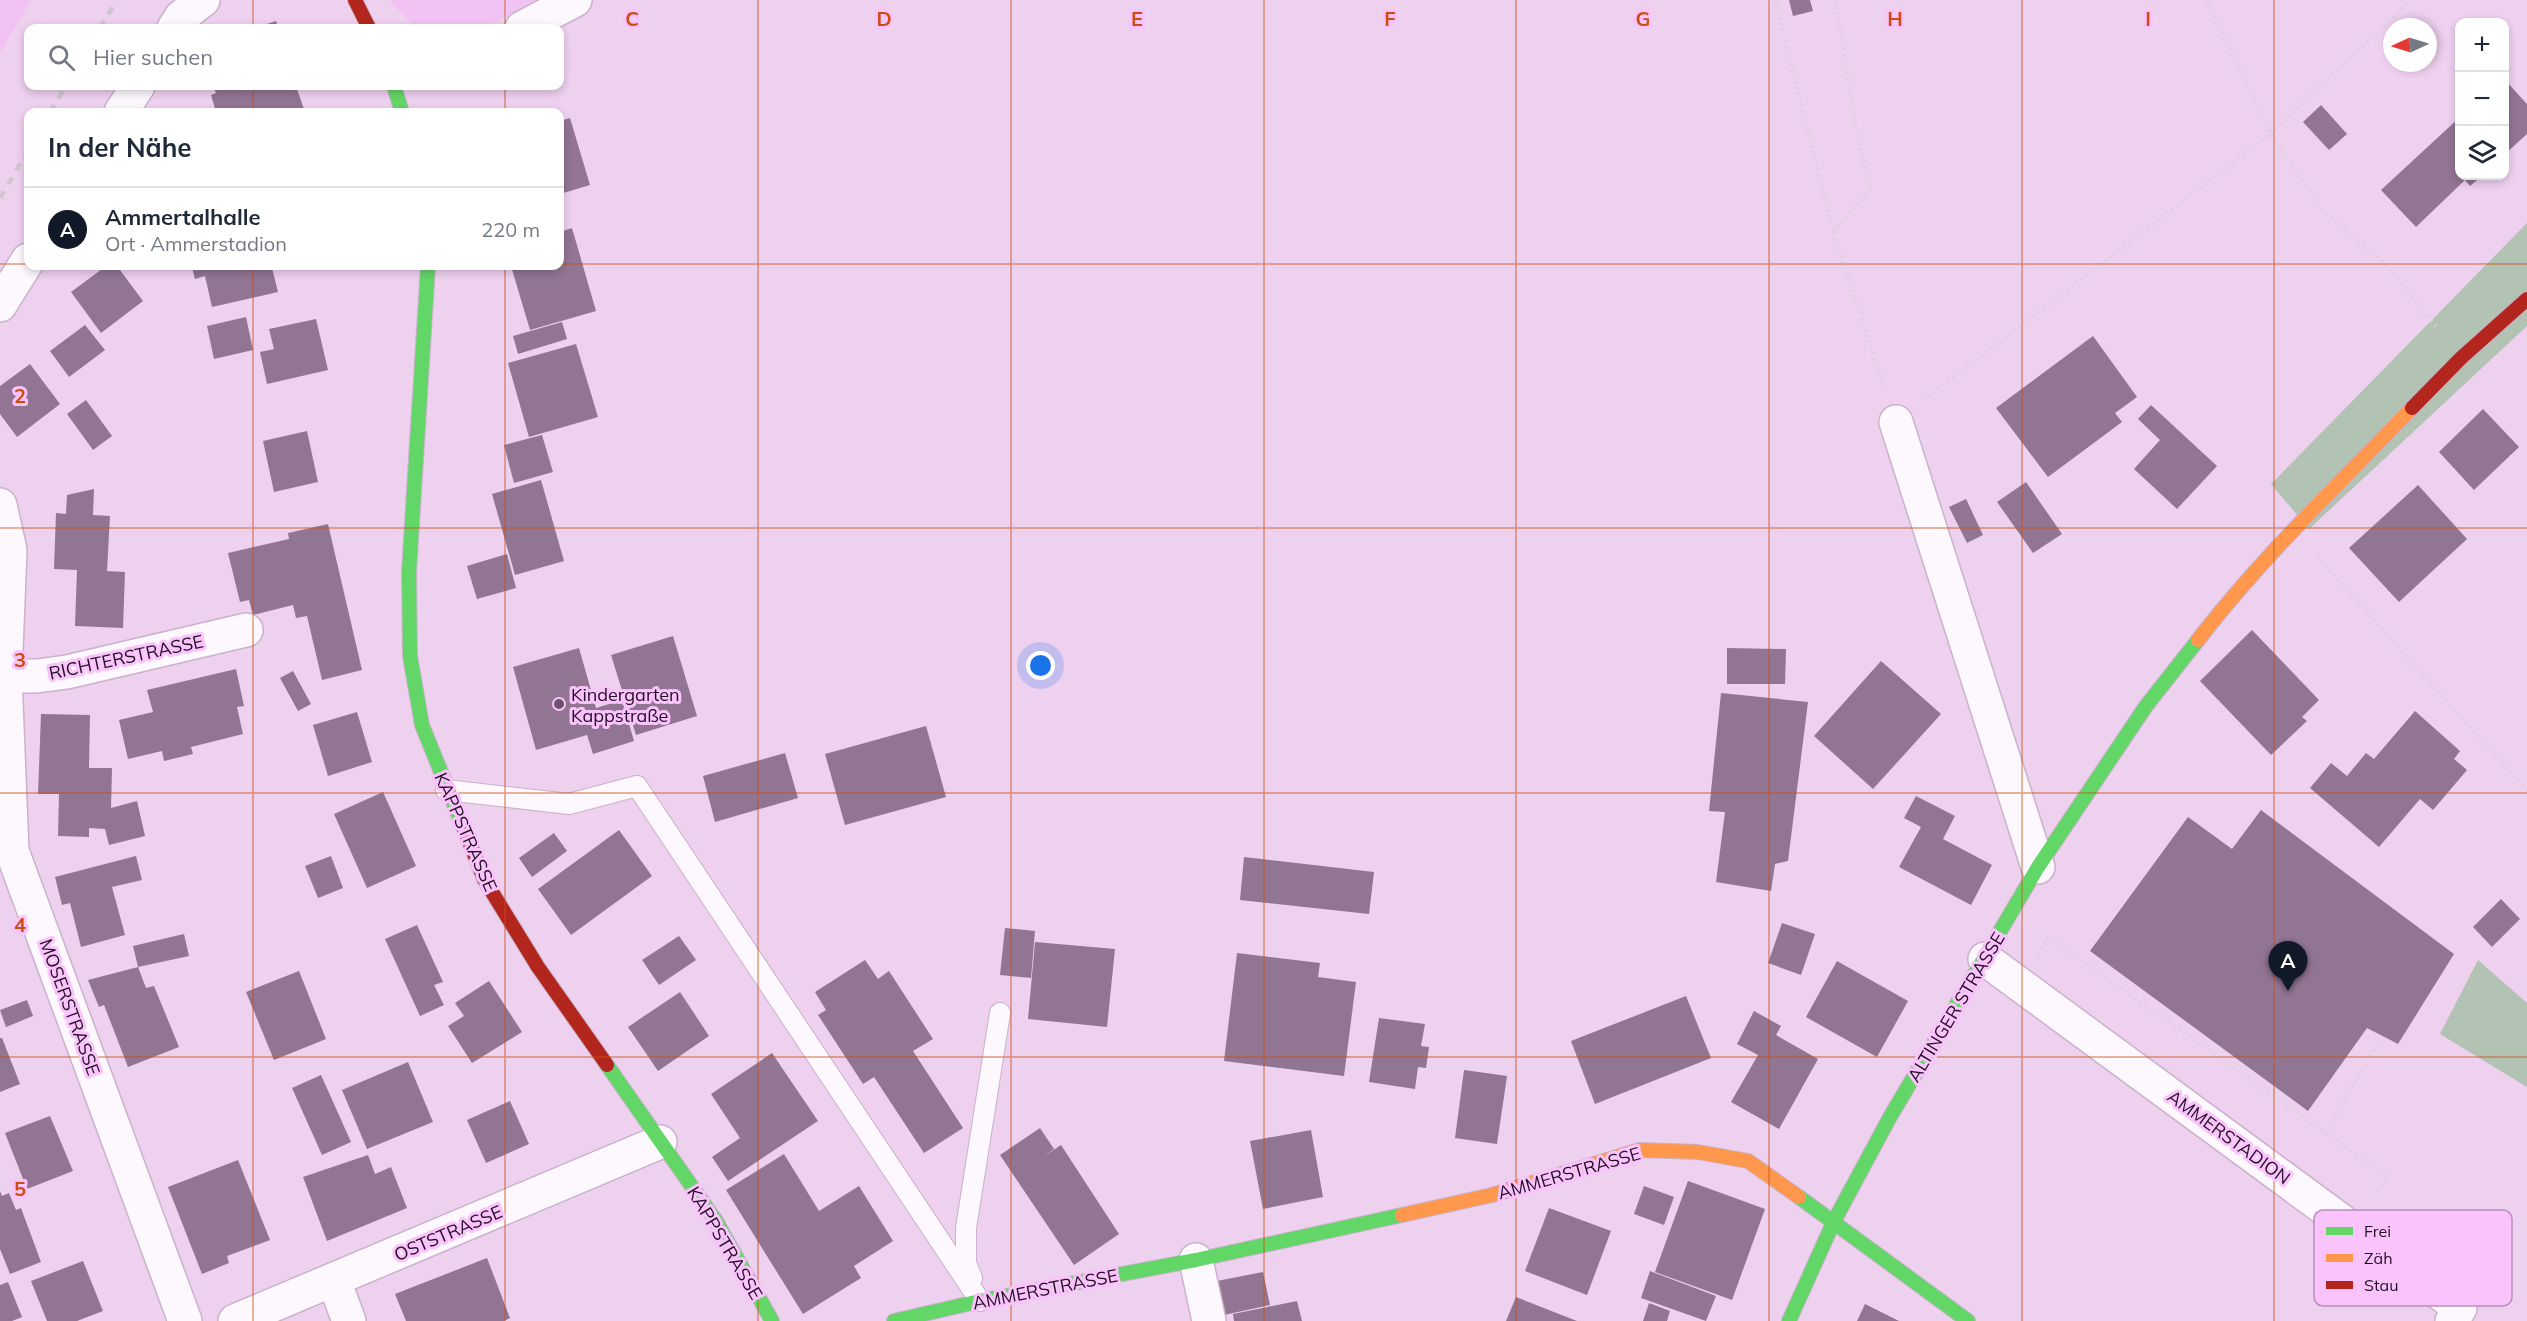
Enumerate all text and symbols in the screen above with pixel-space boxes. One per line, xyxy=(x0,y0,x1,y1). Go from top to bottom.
text: C xyxy=(625,6,639,31)
text: D xyxy=(876,6,892,31)
text: E xyxy=(1131,6,1143,31)
text: F xyxy=(1384,6,1396,31)
text: G xyxy=(1636,6,1650,31)
text: H xyxy=(1887,6,1903,31)
text: I xyxy=(2145,6,2151,31)
north arrow xyxy=(2383,18,2437,72)
map controls xyxy=(2455,18,2509,180)
button: + xyxy=(2455,18,2509,72)
search box xyxy=(24,24,564,90)
icon: search xyxy=(45,41,78,74)
text: Hier suchen xyxy=(93,43,213,71)
button: − xyxy=(2455,72,2509,126)
button: layers xyxy=(2455,126,2509,180)
text: In der Nähe xyxy=(48,131,192,164)
text: Ammertalhalle xyxy=(105,203,261,231)
text: A xyxy=(60,217,75,242)
text: 220 m xyxy=(481,217,540,242)
text: Ort · Ammerstadion xyxy=(105,231,287,256)
text: 2 xyxy=(14,383,26,408)
street label: RICHTERSTRASSE xyxy=(47,629,205,685)
text: 3 xyxy=(14,647,26,672)
your location xyxy=(1026,651,1055,680)
place label: Kindergarten Kappstraße xyxy=(571,683,679,727)
marker: Kindergarten Kappstraße xyxy=(552,697,566,711)
street label: KAPPSTRASSE xyxy=(430,769,502,895)
text: 4 xyxy=(14,912,26,937)
street label: ALTINGER STRASSE xyxy=(1902,928,2010,1086)
street label: MOSERSTRASSE xyxy=(35,936,105,1078)
pin: A xyxy=(2268,942,2308,991)
street label: AMMERSTADION xyxy=(2163,1085,2295,1189)
street label: AMMERSTRASSE xyxy=(1495,1142,1643,1204)
text: 5 xyxy=(14,1176,26,1201)
street label: KAPPSTRASSE xyxy=(682,1182,768,1304)
street label: OSTSTRASSE xyxy=(390,1200,506,1266)
legend xyxy=(2314,1210,2512,1306)
text: Frei xyxy=(2364,1221,2391,1241)
text: Zäh xyxy=(2364,1248,2393,1268)
street label: AMMERSTRASSE xyxy=(970,1264,1120,1314)
text: Stau xyxy=(2364,1275,2398,1295)

